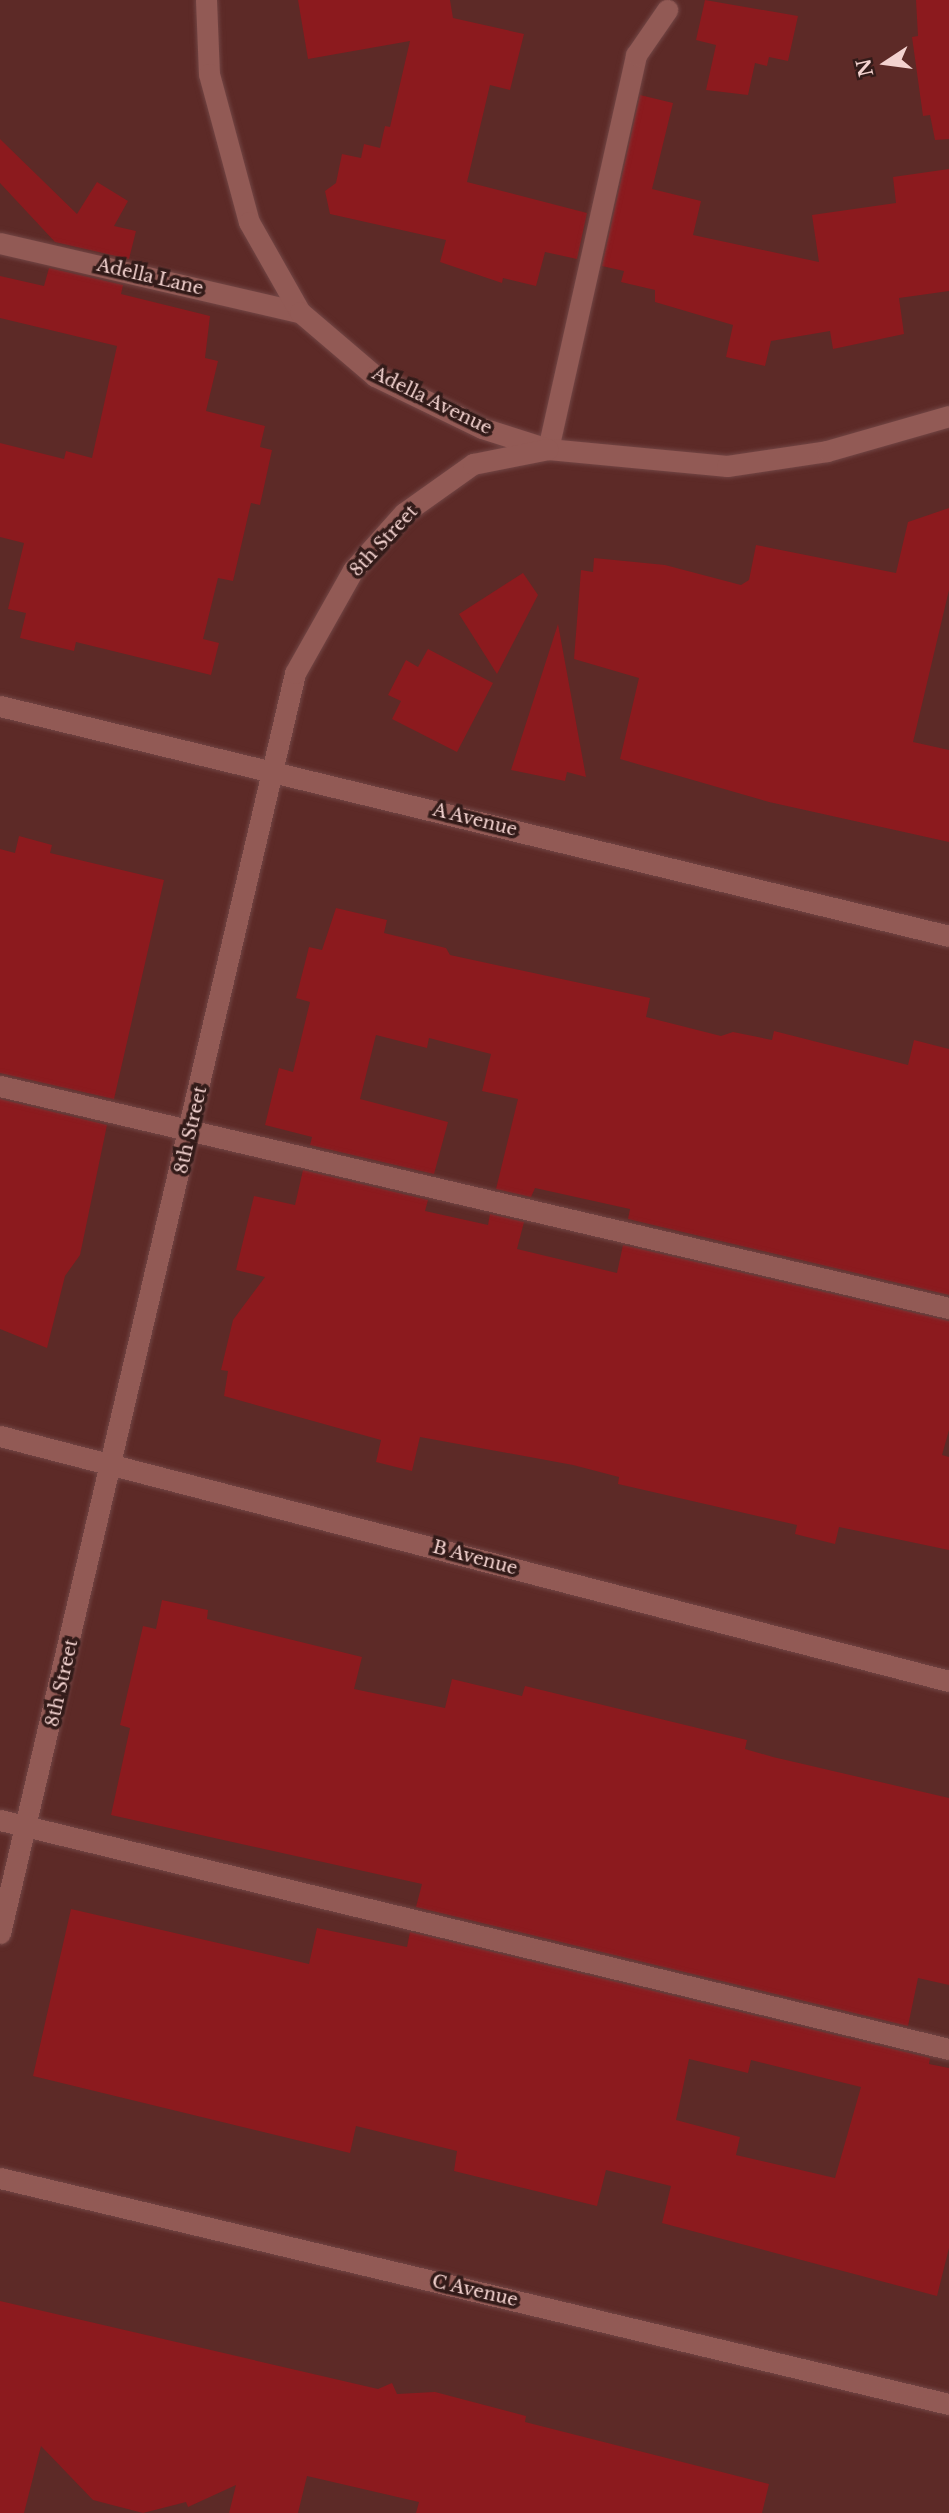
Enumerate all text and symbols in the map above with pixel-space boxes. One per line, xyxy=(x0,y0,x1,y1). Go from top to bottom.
north arrow xyxy=(851,28,921,98)
text: N xyxy=(852,57,878,79)
street label: Adella Lane xyxy=(95,254,205,300)
street label: Adella Avenue xyxy=(368,362,496,440)
street label: 8th Street xyxy=(346,501,422,581)
street label: A Avenue xyxy=(430,799,520,841)
street label: 8th Street xyxy=(170,1084,212,1176)
street label: B Avenue xyxy=(430,1536,520,1580)
street label: 8th Street xyxy=(41,1637,83,1729)
street label: C Avenue xyxy=(430,2271,520,2311)

